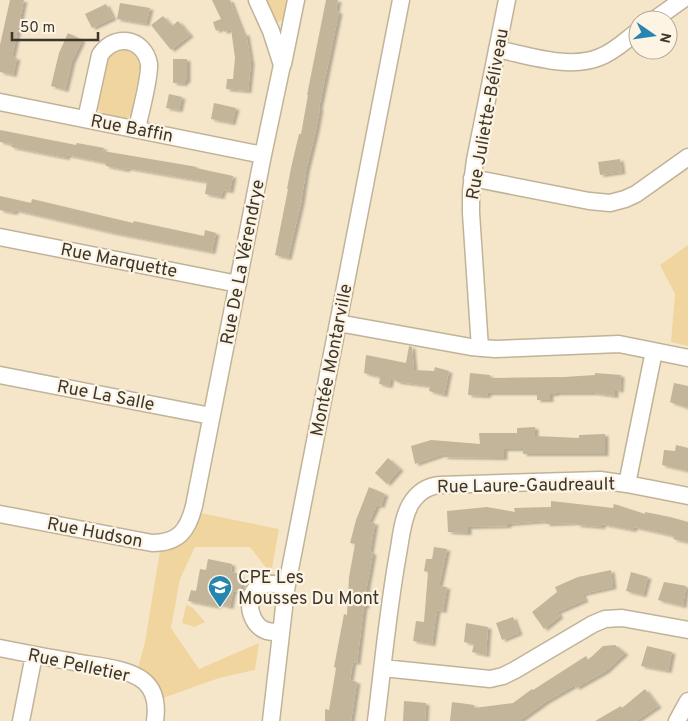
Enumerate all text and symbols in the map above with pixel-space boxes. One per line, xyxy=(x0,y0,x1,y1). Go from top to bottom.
scale bar xyxy=(12,10,99,42)
north arrow xyxy=(628,10,678,60)
text: 50 m xyxy=(20,19,55,38)
street label: Rue Juliette-Béliveau xyxy=(462,27,515,202)
text: N xyxy=(655,31,674,44)
street label: Rue Baffin xyxy=(88,110,175,149)
street label: Rue De La Vérendrye xyxy=(216,178,271,347)
street label: Rue Marquette xyxy=(58,239,179,284)
street label: Montée Montarville xyxy=(306,282,359,439)
street label: Rue La Salle xyxy=(55,376,156,417)
street label: Rue Laure-Gaudreault xyxy=(437,473,615,500)
street label: Rue Hudson xyxy=(45,513,144,554)
place label: CPE Les Mousses Du Mont xyxy=(238,567,379,611)
school or university icon: CPE Les Mousses Du Mont xyxy=(207,574,233,608)
street label: Rue Pelletier xyxy=(26,644,132,688)

